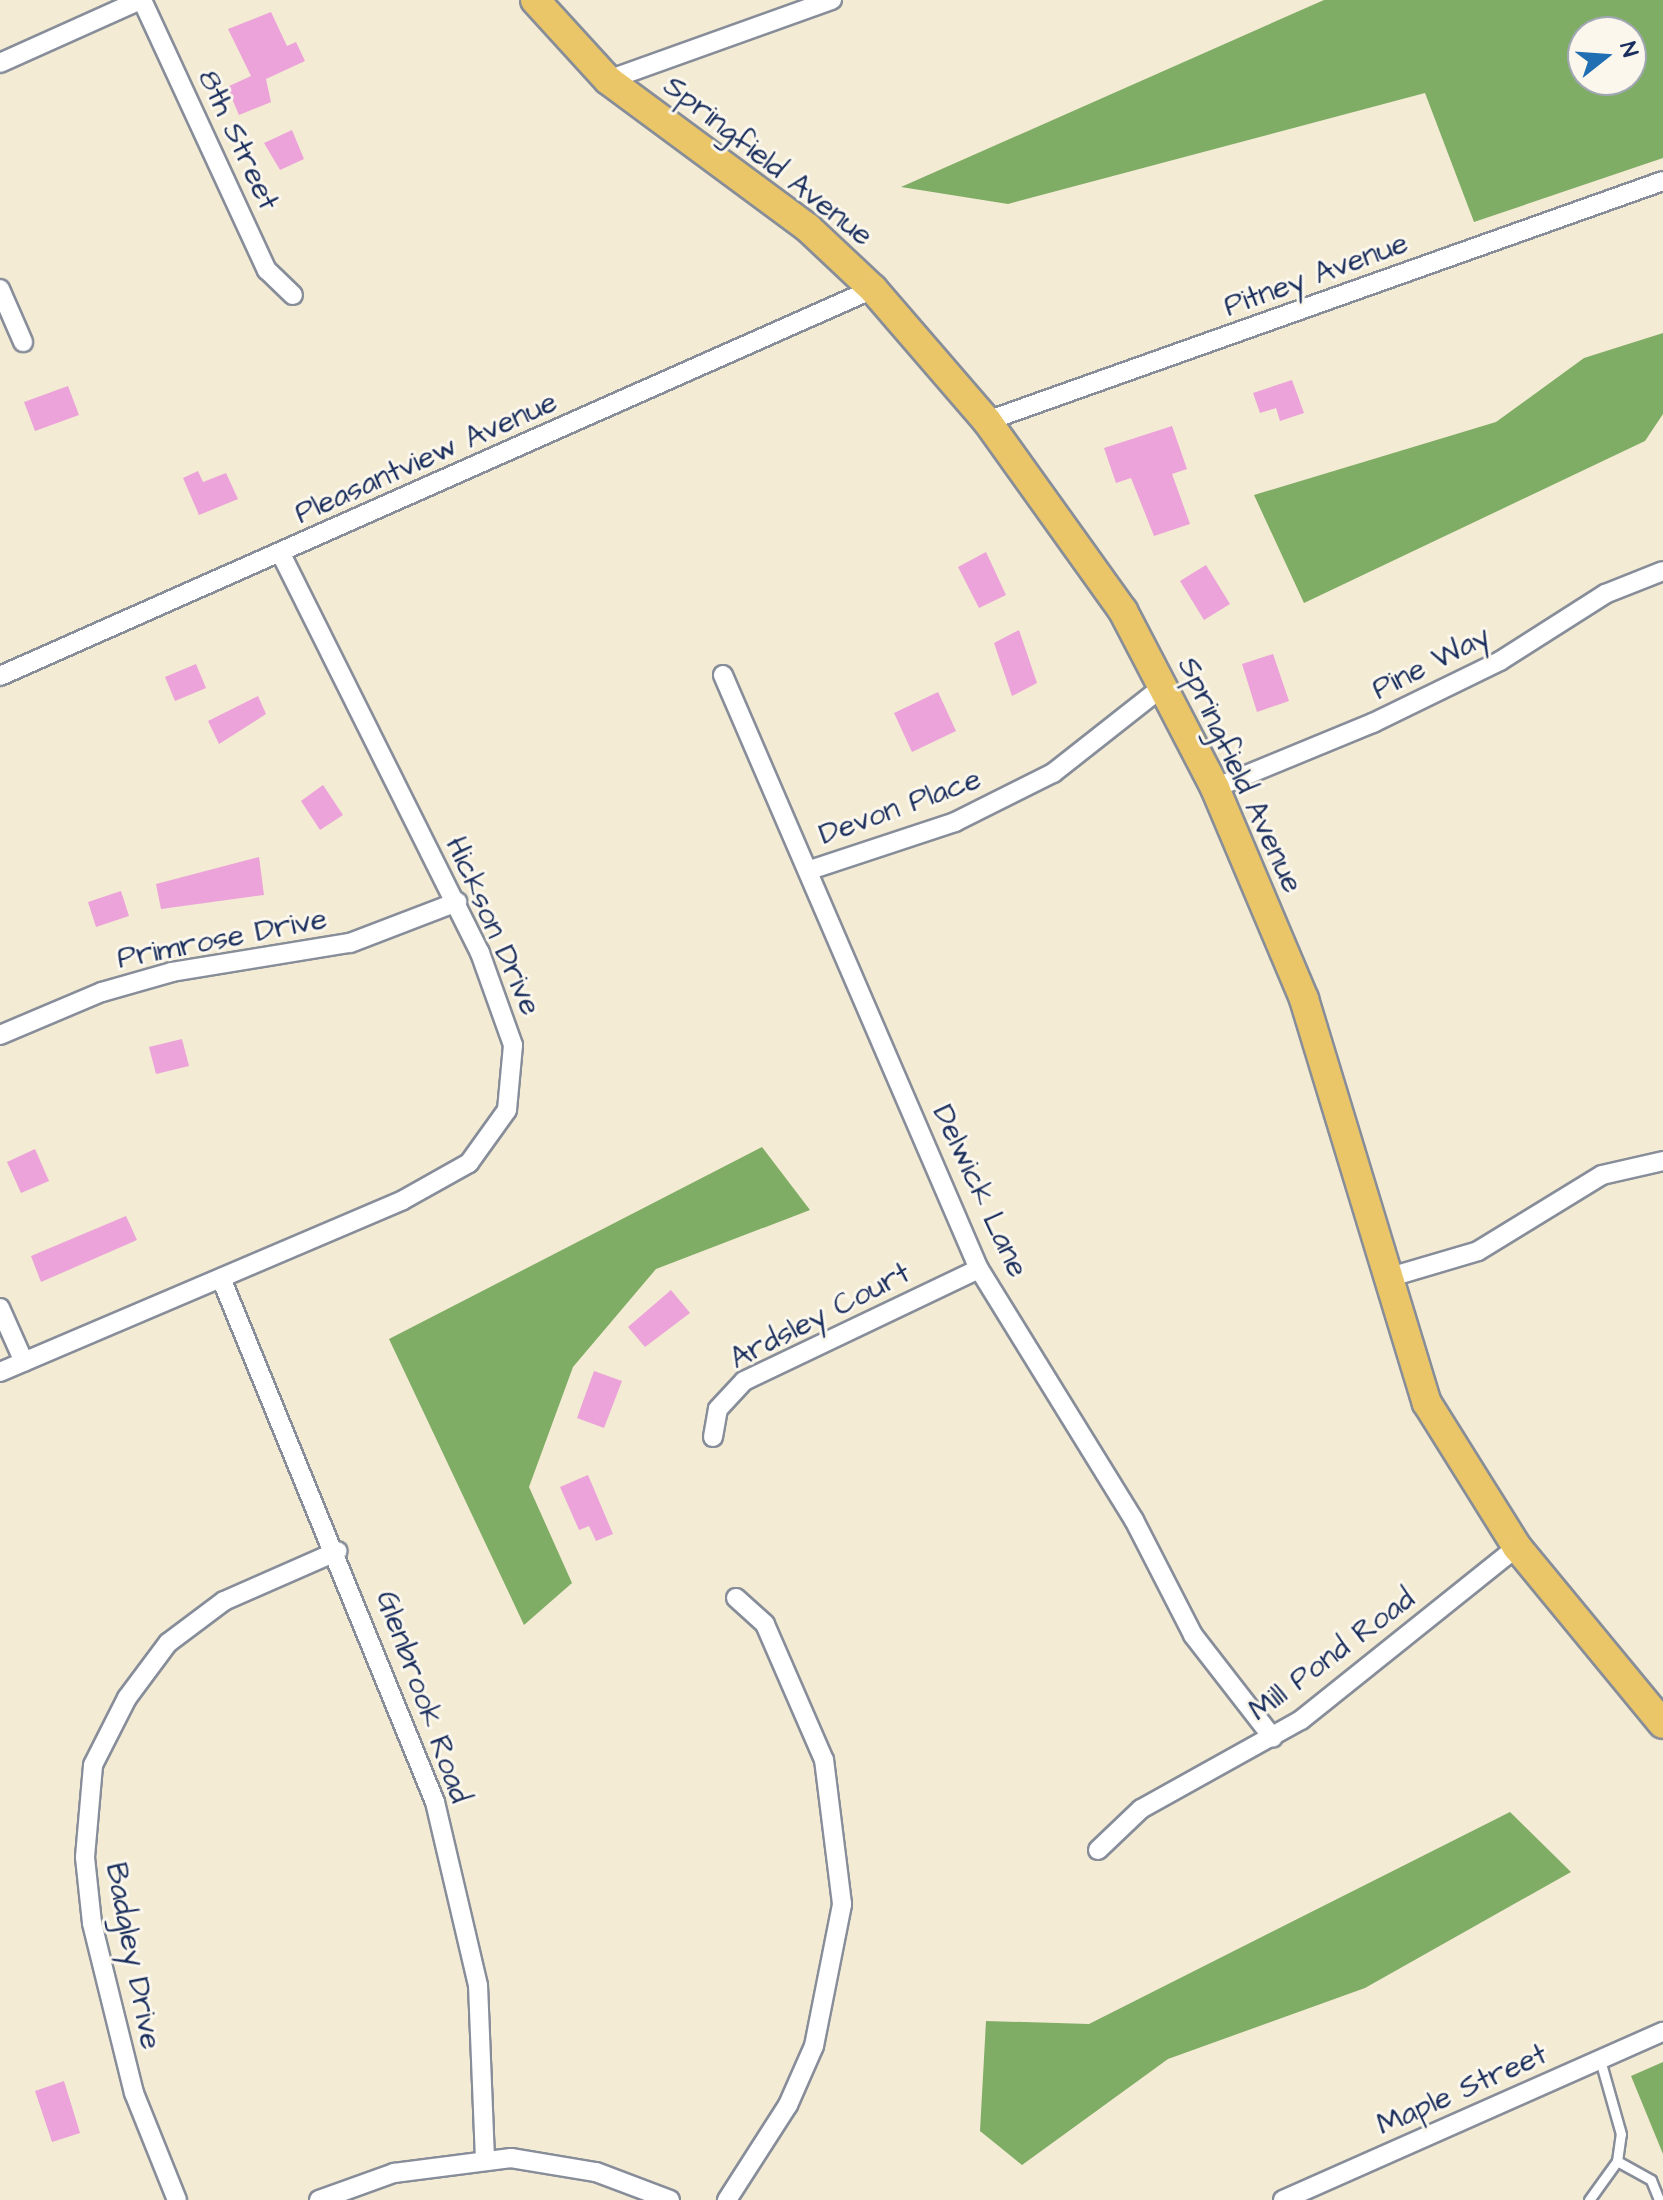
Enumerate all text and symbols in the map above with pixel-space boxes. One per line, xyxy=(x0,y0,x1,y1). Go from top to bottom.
north arrow xyxy=(1567,16,1647,96)
text: N xyxy=(1612,38,1645,61)
street label: 8th Street xyxy=(190,64,286,216)
street label: Springfield Avenue xyxy=(656,68,880,254)
street label: Pitney Avenue xyxy=(1219,225,1413,325)
street label: Pleasantview Avenue xyxy=(289,384,563,532)
street label: Pine Way xyxy=(1366,618,1496,708)
street label: Springfield Avenue xyxy=(1170,652,1310,898)
street label: Devon Place xyxy=(814,761,986,853)
street label: Hickson Drive xyxy=(438,831,548,1021)
street label: Primrose Drive xyxy=(114,901,330,977)
street label: Delwick Lane xyxy=(924,1099,1036,1283)
street label: Ardsley Court xyxy=(724,1255,916,1377)
street label: Mill Pond Road xyxy=(1242,1581,1422,1729)
street label: Glenbrook Road xyxy=(368,1586,478,1808)
street label: Badgley Drive xyxy=(97,1860,169,2052)
street label: Maple Street xyxy=(1371,2036,1553,2144)

